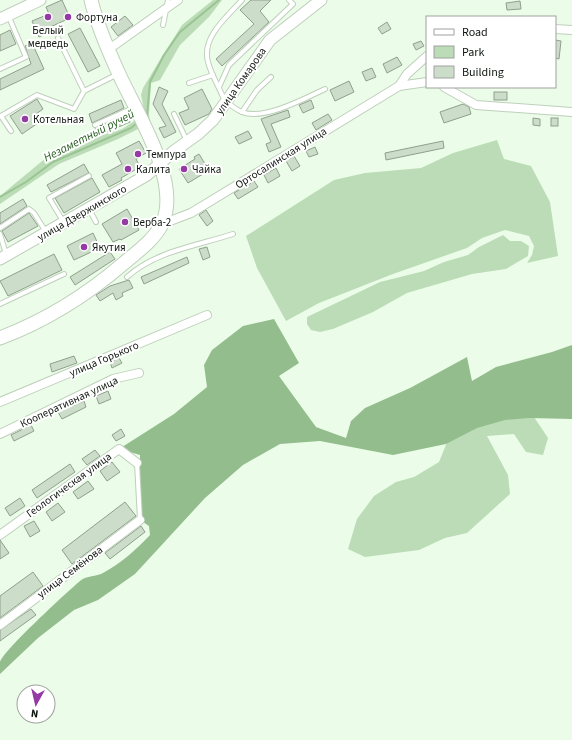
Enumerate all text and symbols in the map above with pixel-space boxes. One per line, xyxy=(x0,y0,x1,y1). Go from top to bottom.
place label: Фортуна xyxy=(76,10,118,25)
marker: Белый медведь xyxy=(43,12,53,22)
marker: Фортуна xyxy=(63,12,73,22)
legend xyxy=(426,16,556,88)
place label: Белый медведь xyxy=(28,23,68,51)
text: Road xyxy=(462,24,488,41)
street label: улица Комарова xyxy=(212,44,270,118)
text: Park xyxy=(462,44,484,61)
text: Building xyxy=(462,64,504,81)
water label: Незаметный ручей xyxy=(41,106,137,166)
place label: Котельная xyxy=(33,112,84,127)
marker: Котельная xyxy=(20,114,30,124)
street label: Ортосалинская улица xyxy=(232,124,330,192)
place label: Темпура xyxy=(146,147,186,162)
marker: Темпура xyxy=(133,149,143,159)
place label: Калита xyxy=(136,162,170,177)
place label: Чайка xyxy=(192,162,221,177)
marker: Калита xyxy=(123,164,133,174)
marker: Чайка xyxy=(179,164,189,174)
street label: улица Дзержинского xyxy=(35,181,129,245)
place label: Верба-2 xyxy=(133,215,171,230)
marker: Верба-2 xyxy=(120,217,130,227)
place label: Якутия xyxy=(92,240,126,255)
marker: Якутия xyxy=(79,242,89,252)
street label: улица Горького xyxy=(67,338,141,380)
street label: Кооперативная улица xyxy=(18,373,120,431)
street label: Геологическая улица xyxy=(23,449,115,521)
street label: улица Семёнова xyxy=(34,542,106,602)
north arrow xyxy=(16,684,56,724)
text: N xyxy=(30,705,39,721)

